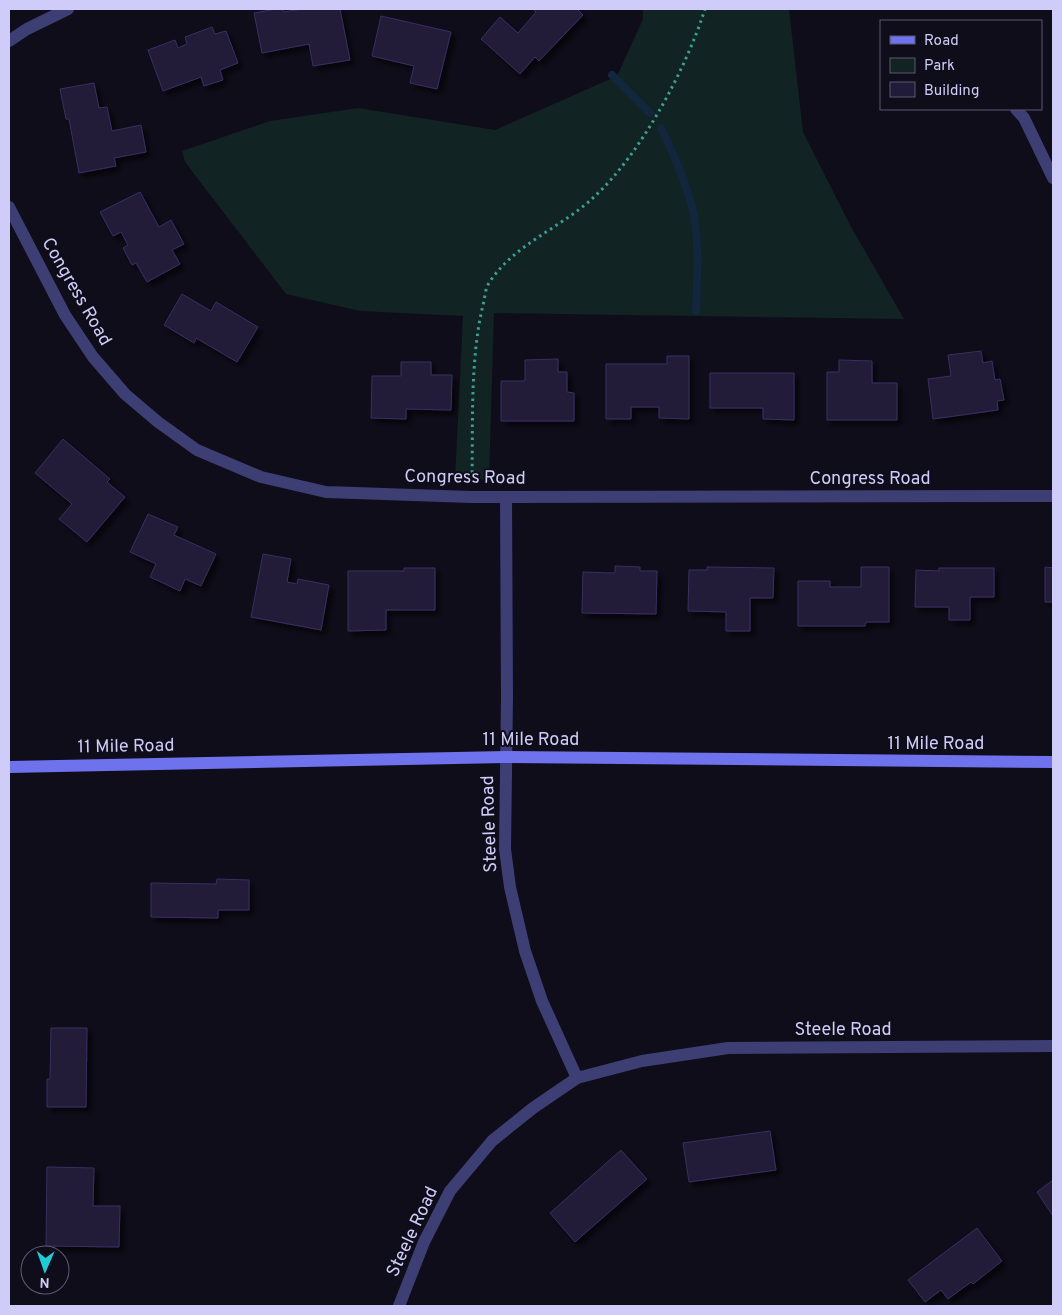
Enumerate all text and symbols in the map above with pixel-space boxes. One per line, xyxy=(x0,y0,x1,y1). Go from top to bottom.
legend xyxy=(880,20,1042,110)
text: Road xyxy=(924,32,959,51)
text: Park xyxy=(924,57,955,76)
text: Building xyxy=(924,82,979,101)
street label: Congress Road xyxy=(36,234,116,350)
street label: Congress Road xyxy=(404,465,526,491)
street label: Congress Road xyxy=(809,468,931,491)
street label: 11 Mile Road xyxy=(482,729,580,752)
street label: 11 Mile Road xyxy=(887,733,985,756)
street label: 11 Mile Road xyxy=(77,735,175,759)
street label: Steele Road xyxy=(477,775,503,873)
street label: Steele Road xyxy=(794,1019,892,1042)
street label: Steele Road xyxy=(382,1183,444,1281)
north arrow xyxy=(20,1245,70,1295)
text: N xyxy=(39,1273,50,1290)

